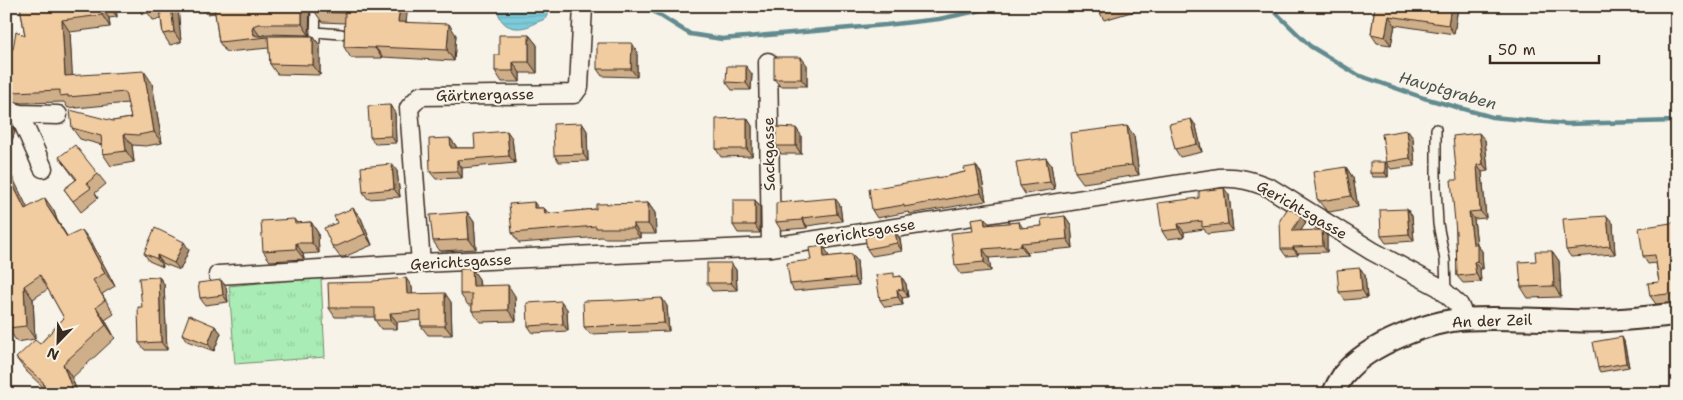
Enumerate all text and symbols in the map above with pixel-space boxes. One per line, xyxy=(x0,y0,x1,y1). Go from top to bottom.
scale bar xyxy=(1490,32,1599,64)
text: 50 m xyxy=(1498,40,1536,60)
water label: Hauptgraben xyxy=(1397,67,1499,114)
street label: Gärtnergasse xyxy=(436,84,534,106)
street label: Sackgasse xyxy=(758,117,780,191)
street label: Gerichtsgasse xyxy=(1253,176,1351,244)
street label: Gerichtsgasse xyxy=(813,214,917,250)
street label: Gerichtsgasse xyxy=(410,249,512,275)
street label: An der Zeil xyxy=(1451,310,1533,332)
north arrow xyxy=(32,318,82,368)
text: N xyxy=(44,344,62,364)

